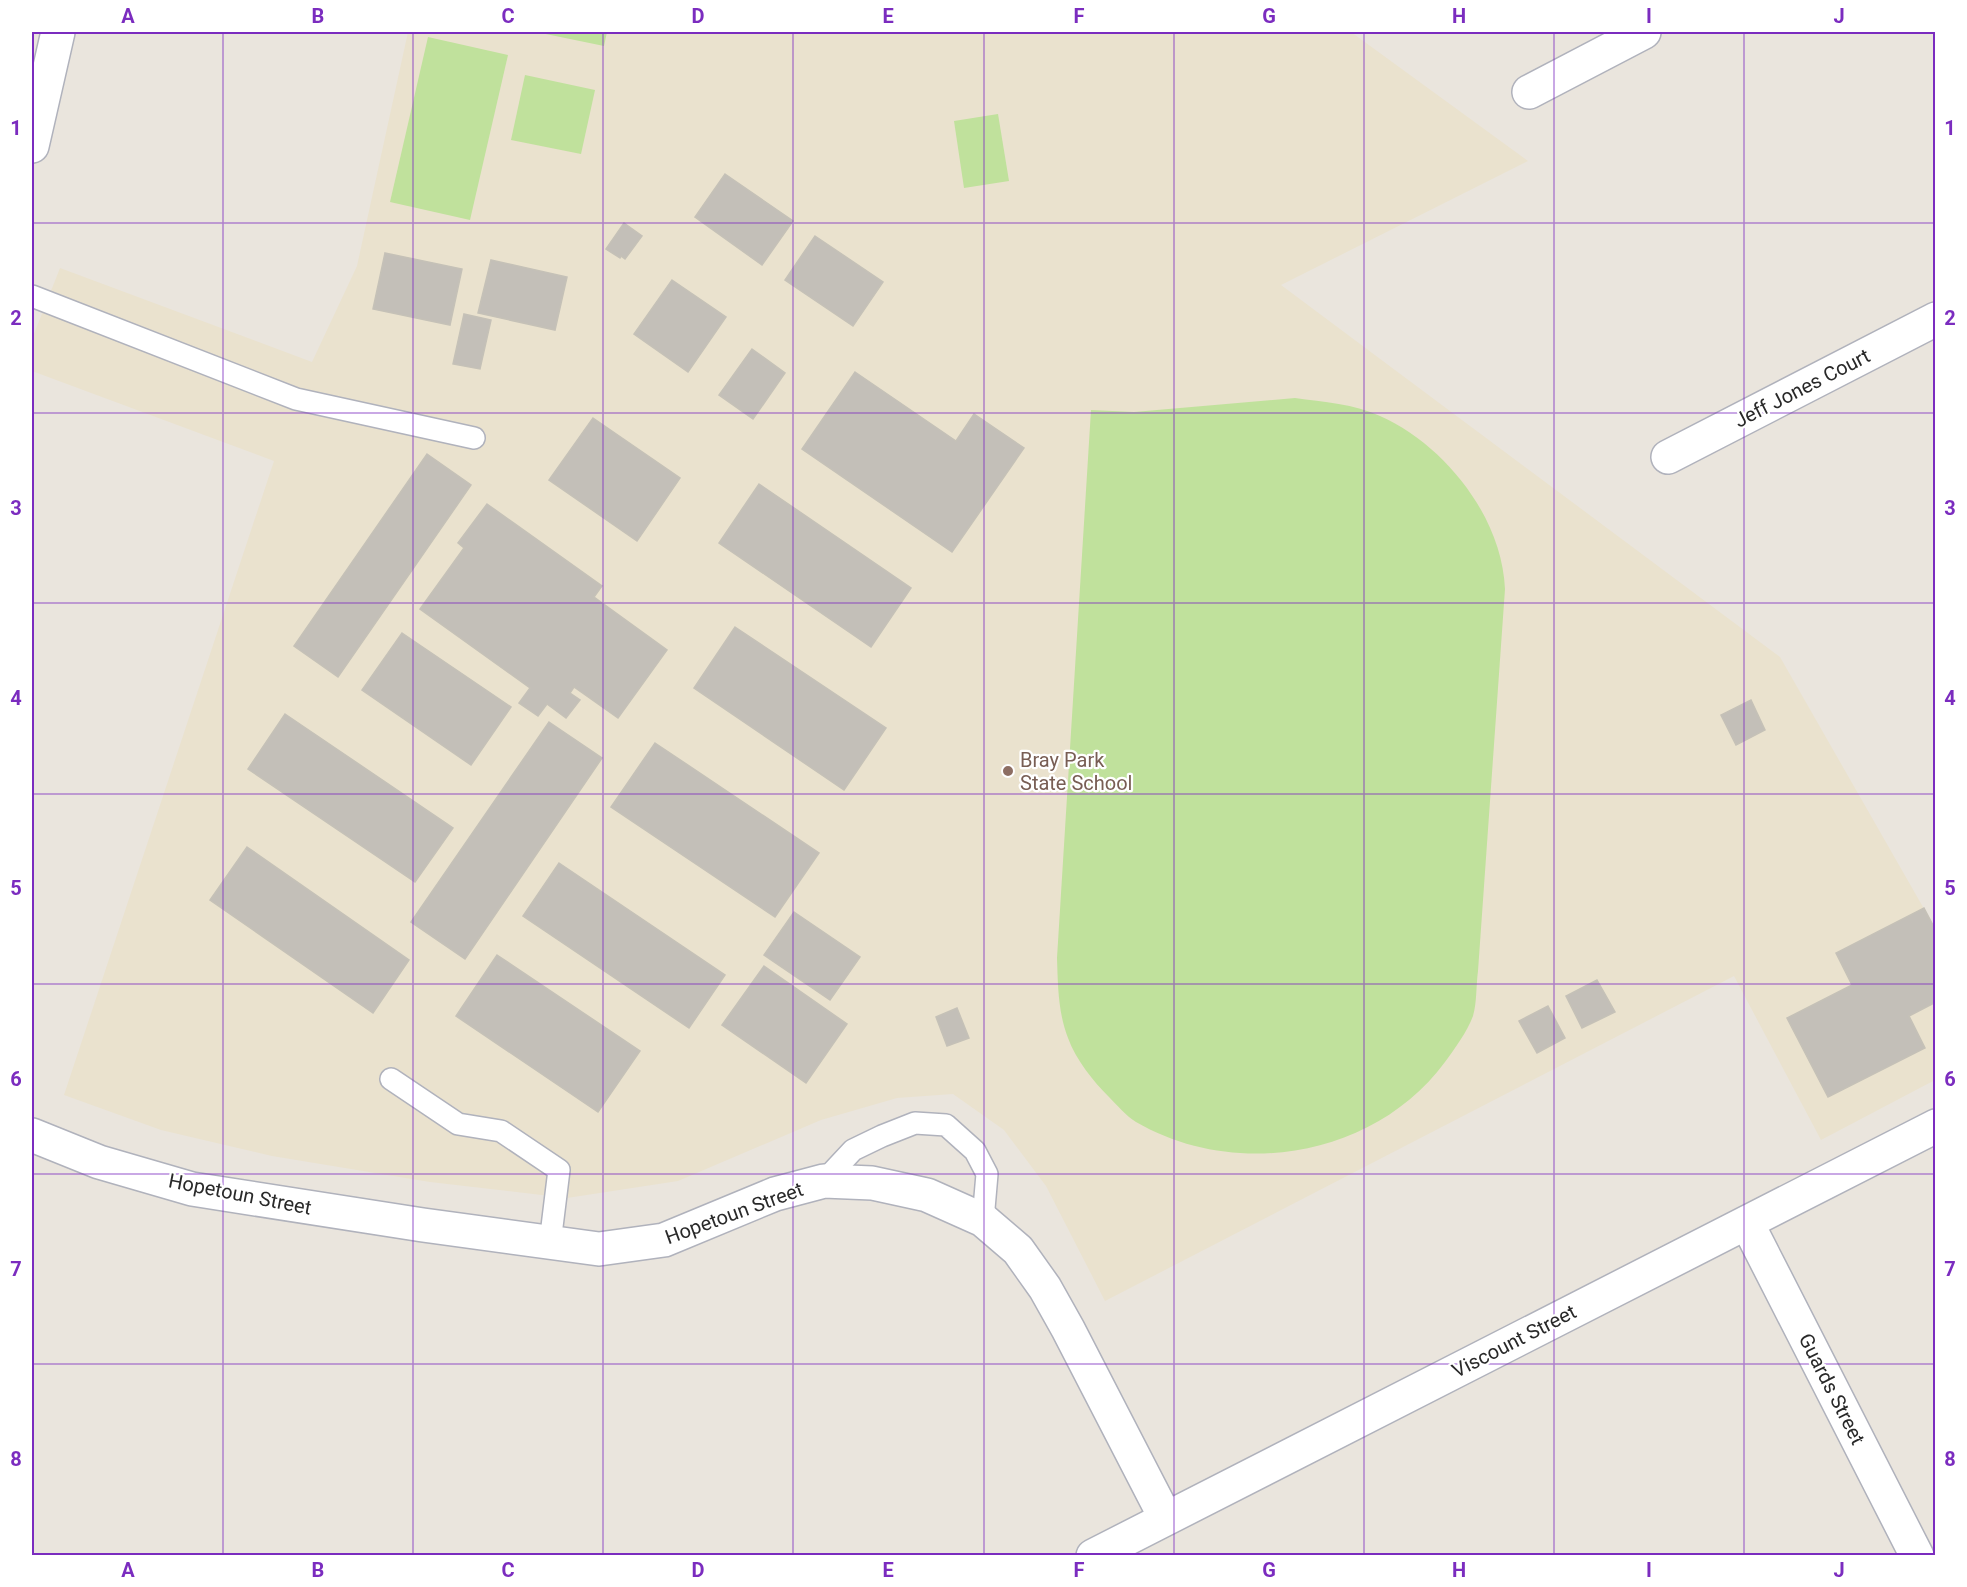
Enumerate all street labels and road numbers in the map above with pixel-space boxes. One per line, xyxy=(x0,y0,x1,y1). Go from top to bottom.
street label: Jeff Jones Court xyxy=(1730,343,1874,433)
street label: Hopetoun Street xyxy=(167,1168,313,1220)
street label: Hopetoun Street xyxy=(662,1177,806,1249)
street label: Viscount Street xyxy=(1448,1299,1580,1383)
street label: Guards Street xyxy=(1794,1329,1870,1449)

